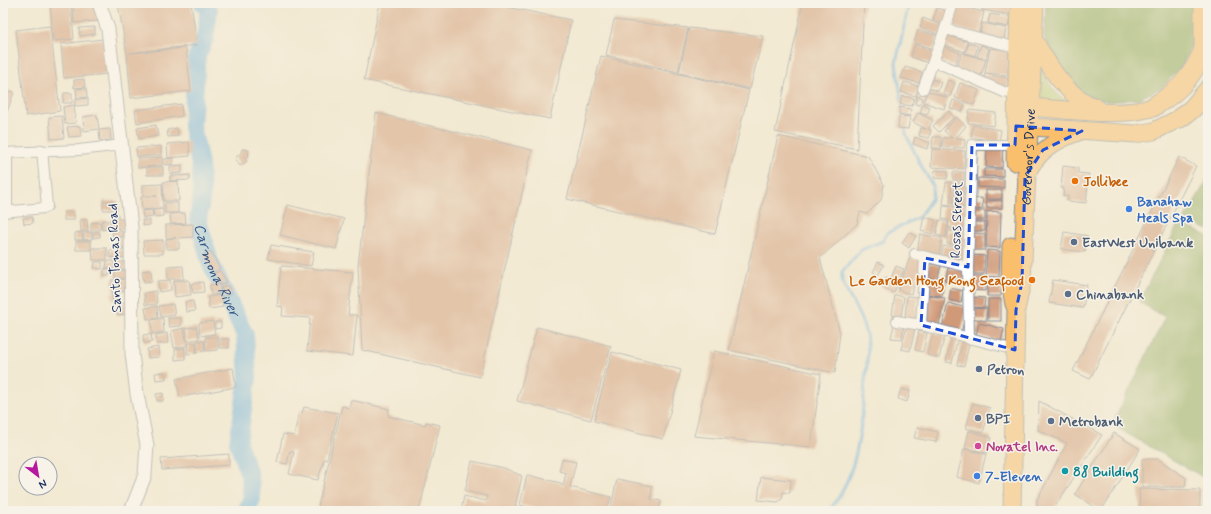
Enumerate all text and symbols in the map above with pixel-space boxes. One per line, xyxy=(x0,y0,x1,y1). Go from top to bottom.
street label: Governor's Drive xyxy=(1018,108,1040,206)
place label: Jollibee xyxy=(1083,173,1129,191)
marker: Jollibee xyxy=(1070,176,1080,186)
street label: Rosas Street xyxy=(947,181,967,259)
place label: Banahaw Heals Spa xyxy=(1137,193,1193,227)
street label: Santo Tomas Road xyxy=(104,203,126,313)
marker: Banahaw Heals Spa xyxy=(1124,204,1134,214)
water label: Carmona River xyxy=(189,222,245,322)
place label: EastWest Unibank xyxy=(1082,234,1193,252)
marker: EastWest Unibank xyxy=(1069,237,1079,247)
place label: Le Garden Hong Kong Seafood xyxy=(849,272,1024,293)
marker: Le Garden Hong Kong Seafood xyxy=(1027,275,1037,285)
place label: Chinabank xyxy=(1076,286,1144,304)
marker: Chinabank xyxy=(1063,289,1073,299)
place label: Petron xyxy=(987,361,1024,379)
marker: Petron xyxy=(974,364,984,374)
place label: BPI xyxy=(986,410,1011,428)
marker: BPI xyxy=(973,413,983,423)
place label: Metrobank xyxy=(1059,413,1123,431)
marker: Metrobank xyxy=(1046,416,1056,426)
place label: Novatel Inc. xyxy=(986,438,1058,456)
marker: Novatel Inc. xyxy=(973,441,983,451)
north arrow xyxy=(18,456,58,496)
place label: 88 Building xyxy=(1073,463,1139,484)
marker: 88 Building xyxy=(1060,466,1070,476)
place label: 7-Eleven xyxy=(985,468,1044,486)
marker: 7-Eleven xyxy=(972,471,982,481)
text: N xyxy=(36,476,49,492)

